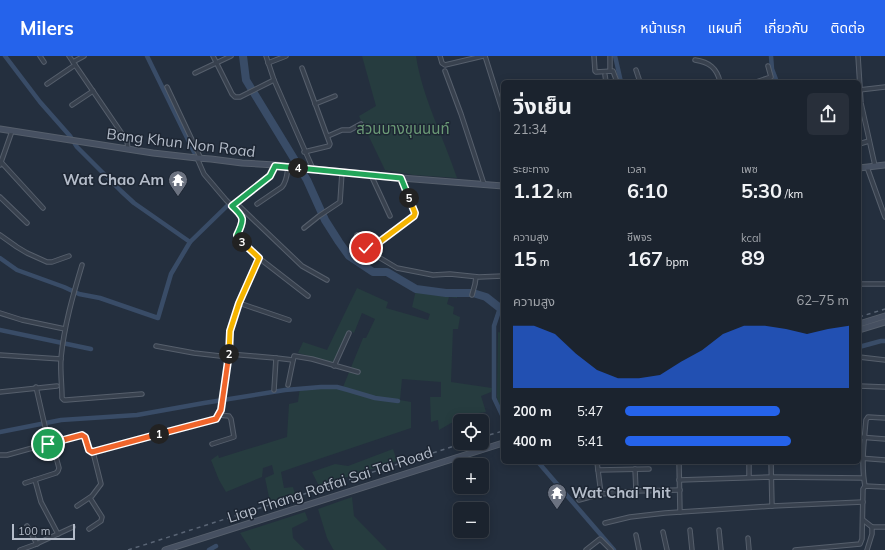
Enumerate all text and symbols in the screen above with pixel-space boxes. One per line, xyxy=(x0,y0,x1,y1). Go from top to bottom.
text: Milers xyxy=(20,16,74,40)
text: หน้าแรก xyxy=(640,19,686,37)
text: แผนที่ xyxy=(708,19,742,37)
text: เกี่ยวกับ xyxy=(764,19,809,37)
text: ติดต่อ xyxy=(831,19,865,37)
text: วิ่งเย็น xyxy=(513,92,572,120)
button: share xyxy=(807,93,849,135)
park label: สวนบางขุนนนท์ xyxy=(356,119,450,138)
text: 21:34 xyxy=(513,121,547,137)
street label: Bang Khun Non Road xyxy=(106,124,257,161)
pin: 4 xyxy=(288,158,308,178)
text: 4 xyxy=(295,161,301,175)
text: ระยะทาง xyxy=(513,162,549,176)
text: เวลา xyxy=(627,162,646,176)
text: เพซ xyxy=(741,162,758,176)
temple icon: Wat Chao Am xyxy=(167,169,189,197)
place label: Wat Chao Am xyxy=(63,170,164,189)
text: 1.12 xyxy=(513,178,554,203)
text: 6:10 xyxy=(627,178,668,203)
text: 5:30 xyxy=(741,178,782,203)
text: km xyxy=(554,187,572,201)
text: /km xyxy=(782,187,803,201)
pin: 5 xyxy=(399,188,419,208)
text: 5 xyxy=(406,191,412,205)
text: ความสูง xyxy=(513,230,549,244)
text: ชีพจร xyxy=(627,230,652,244)
pin xyxy=(349,231,383,265)
text: kcal xyxy=(741,231,761,245)
pin: 3 xyxy=(232,232,252,252)
text: 3 xyxy=(239,235,245,249)
icon: check xyxy=(355,237,377,259)
text: 89 xyxy=(741,245,765,270)
text: 15 xyxy=(513,246,537,271)
text: 167 xyxy=(627,246,663,271)
text: m xyxy=(537,255,550,269)
text: bpm xyxy=(663,255,689,269)
text: 62–75 m xyxy=(796,292,849,308)
text: ความสูง xyxy=(513,293,555,309)
pin: 2 xyxy=(219,344,239,364)
text: 2 xyxy=(226,347,232,361)
text: 200 m xyxy=(513,403,552,419)
text: 5:47 xyxy=(577,403,603,419)
map controls xyxy=(453,414,489,538)
button: locate xyxy=(453,414,489,450)
pin: 1 xyxy=(149,424,169,444)
pin xyxy=(31,427,65,461)
text: 1 xyxy=(156,427,162,441)
icon: arrive xyxy=(37,433,59,455)
text: 400 m xyxy=(513,433,552,449)
text: 5:41 xyxy=(577,433,603,449)
street label: Liap Thang Rotfai Sai Tai Road xyxy=(225,442,435,527)
button: + xyxy=(453,458,489,494)
temple icon: Wat Chai Thit xyxy=(546,482,568,510)
place label: Wat Chai Thit xyxy=(571,483,671,502)
button: − xyxy=(453,502,489,538)
scale bar xyxy=(12,522,75,541)
text: 100 m xyxy=(18,524,50,538)

